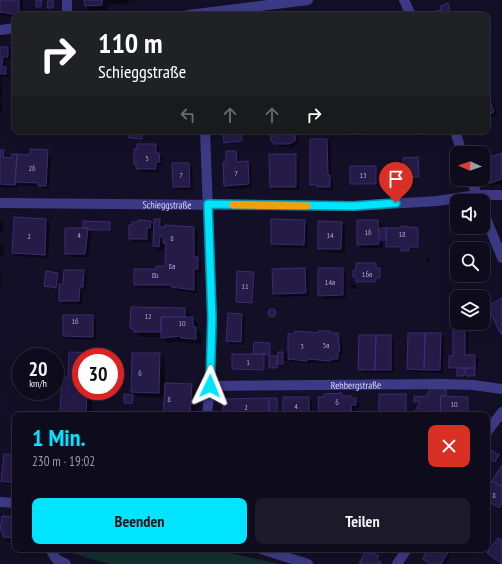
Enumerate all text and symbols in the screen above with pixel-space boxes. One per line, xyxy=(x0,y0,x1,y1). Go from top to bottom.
text: 110 m xyxy=(98,24,162,61)
icon: right xyxy=(32,28,84,80)
text: Schieggstraße xyxy=(98,60,186,83)
icon: left xyxy=(177,104,199,126)
icon: ahead xyxy=(219,104,241,126)
icon: ahead xyxy=(261,104,283,126)
icon: right xyxy=(303,104,325,126)
north arrow xyxy=(450,146,490,186)
map controls xyxy=(450,146,490,330)
house number: 5 xyxy=(145,153,149,163)
pin xyxy=(379,162,413,203)
house number: 26 xyxy=(28,163,36,173)
house number: 7 xyxy=(234,168,238,178)
icon: arrive xyxy=(385,168,407,190)
house number: 7 xyxy=(179,170,183,180)
house number: 13 xyxy=(359,170,367,180)
button: sound xyxy=(450,194,490,234)
street label: Schieggstraße xyxy=(142,198,192,212)
house number: 16 xyxy=(364,227,372,237)
house number: 18 xyxy=(398,229,406,239)
house number: 4 xyxy=(77,230,81,240)
house number: 14 xyxy=(326,230,334,240)
house number: 2 xyxy=(27,231,31,241)
house number: 8 xyxy=(170,233,174,243)
button: search xyxy=(450,242,490,282)
house number: 8a xyxy=(169,261,175,271)
house number: 16a xyxy=(362,269,372,279)
house number: 8b xyxy=(151,270,159,280)
house number: 14a xyxy=(325,277,335,287)
house number: 11 xyxy=(241,281,249,291)
button: layers xyxy=(450,290,490,330)
house number: 12 xyxy=(144,311,152,321)
house number: 16 xyxy=(71,316,79,326)
house number: 10 xyxy=(178,318,186,328)
house number: 3a xyxy=(323,340,329,350)
house number: 3 xyxy=(300,341,304,351)
speed limit sign: 30 xyxy=(72,348,124,400)
text: 20 xyxy=(28,356,48,382)
house number: 1 xyxy=(246,357,250,367)
position arrow xyxy=(189,365,231,407)
house number: 6 xyxy=(138,368,142,378)
text: km/h xyxy=(29,377,47,390)
street label: Rehbergstraße xyxy=(331,379,381,392)
house number: 8 xyxy=(167,394,171,404)
house number: 6 xyxy=(335,397,339,407)
house number: 10 xyxy=(450,399,458,409)
house number: 4 xyxy=(294,401,298,411)
house number: 2 xyxy=(244,402,248,412)
text: 1 Min. xyxy=(32,422,86,453)
button: close xyxy=(428,425,470,467)
text: 230 m · 19:02 xyxy=(32,453,95,470)
house number: 8 xyxy=(492,490,496,500)
button: Beenden xyxy=(32,498,247,544)
button: Teilen xyxy=(255,498,470,544)

